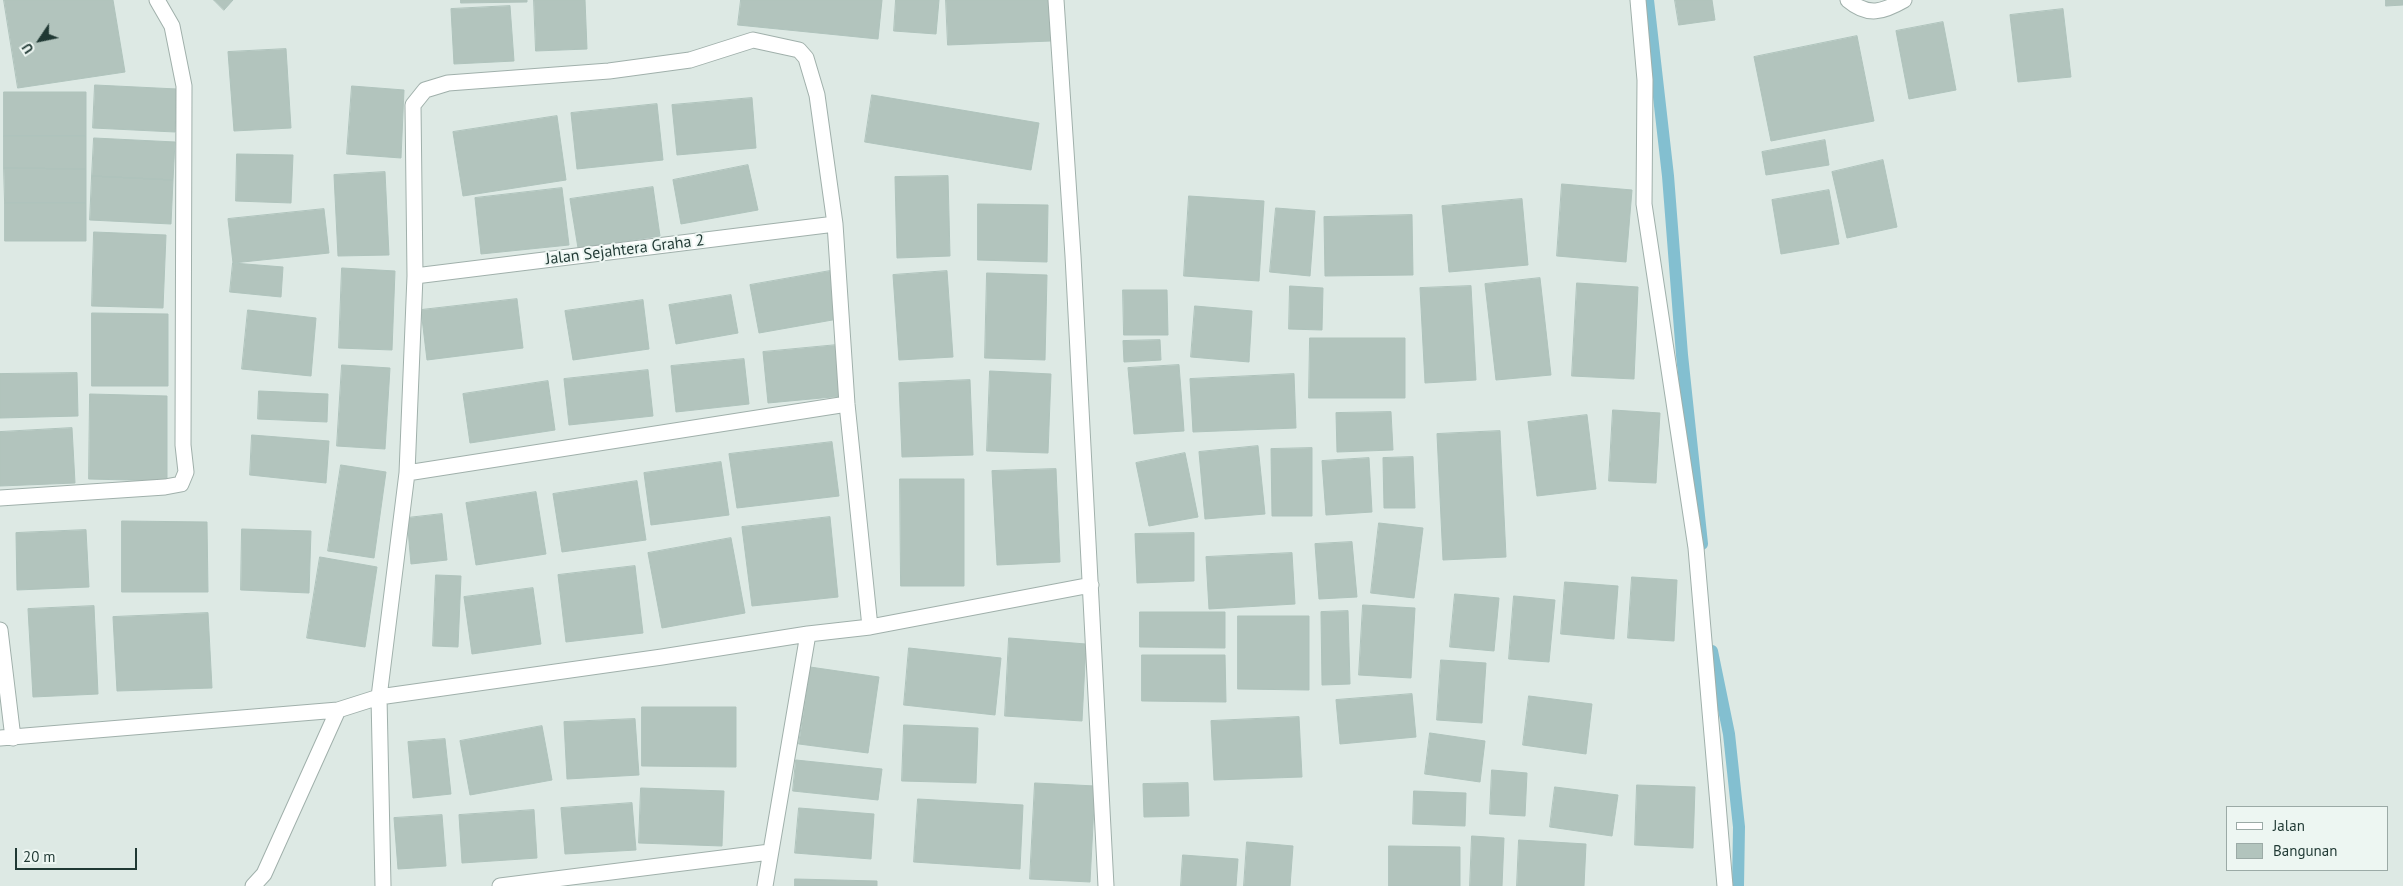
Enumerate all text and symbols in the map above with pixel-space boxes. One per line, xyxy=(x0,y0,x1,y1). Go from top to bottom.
north arrow xyxy=(15,15,65,65)
text: U xyxy=(18,40,37,57)
street label: Jalan Sejahtera Graha 2 xyxy=(545,231,705,269)
legend xyxy=(2226,806,2388,871)
text: Jalan xyxy=(2273,816,2305,835)
scale bar xyxy=(18,838,140,870)
text: Bangunan xyxy=(2273,841,2337,860)
text: 20 m xyxy=(23,847,56,866)

